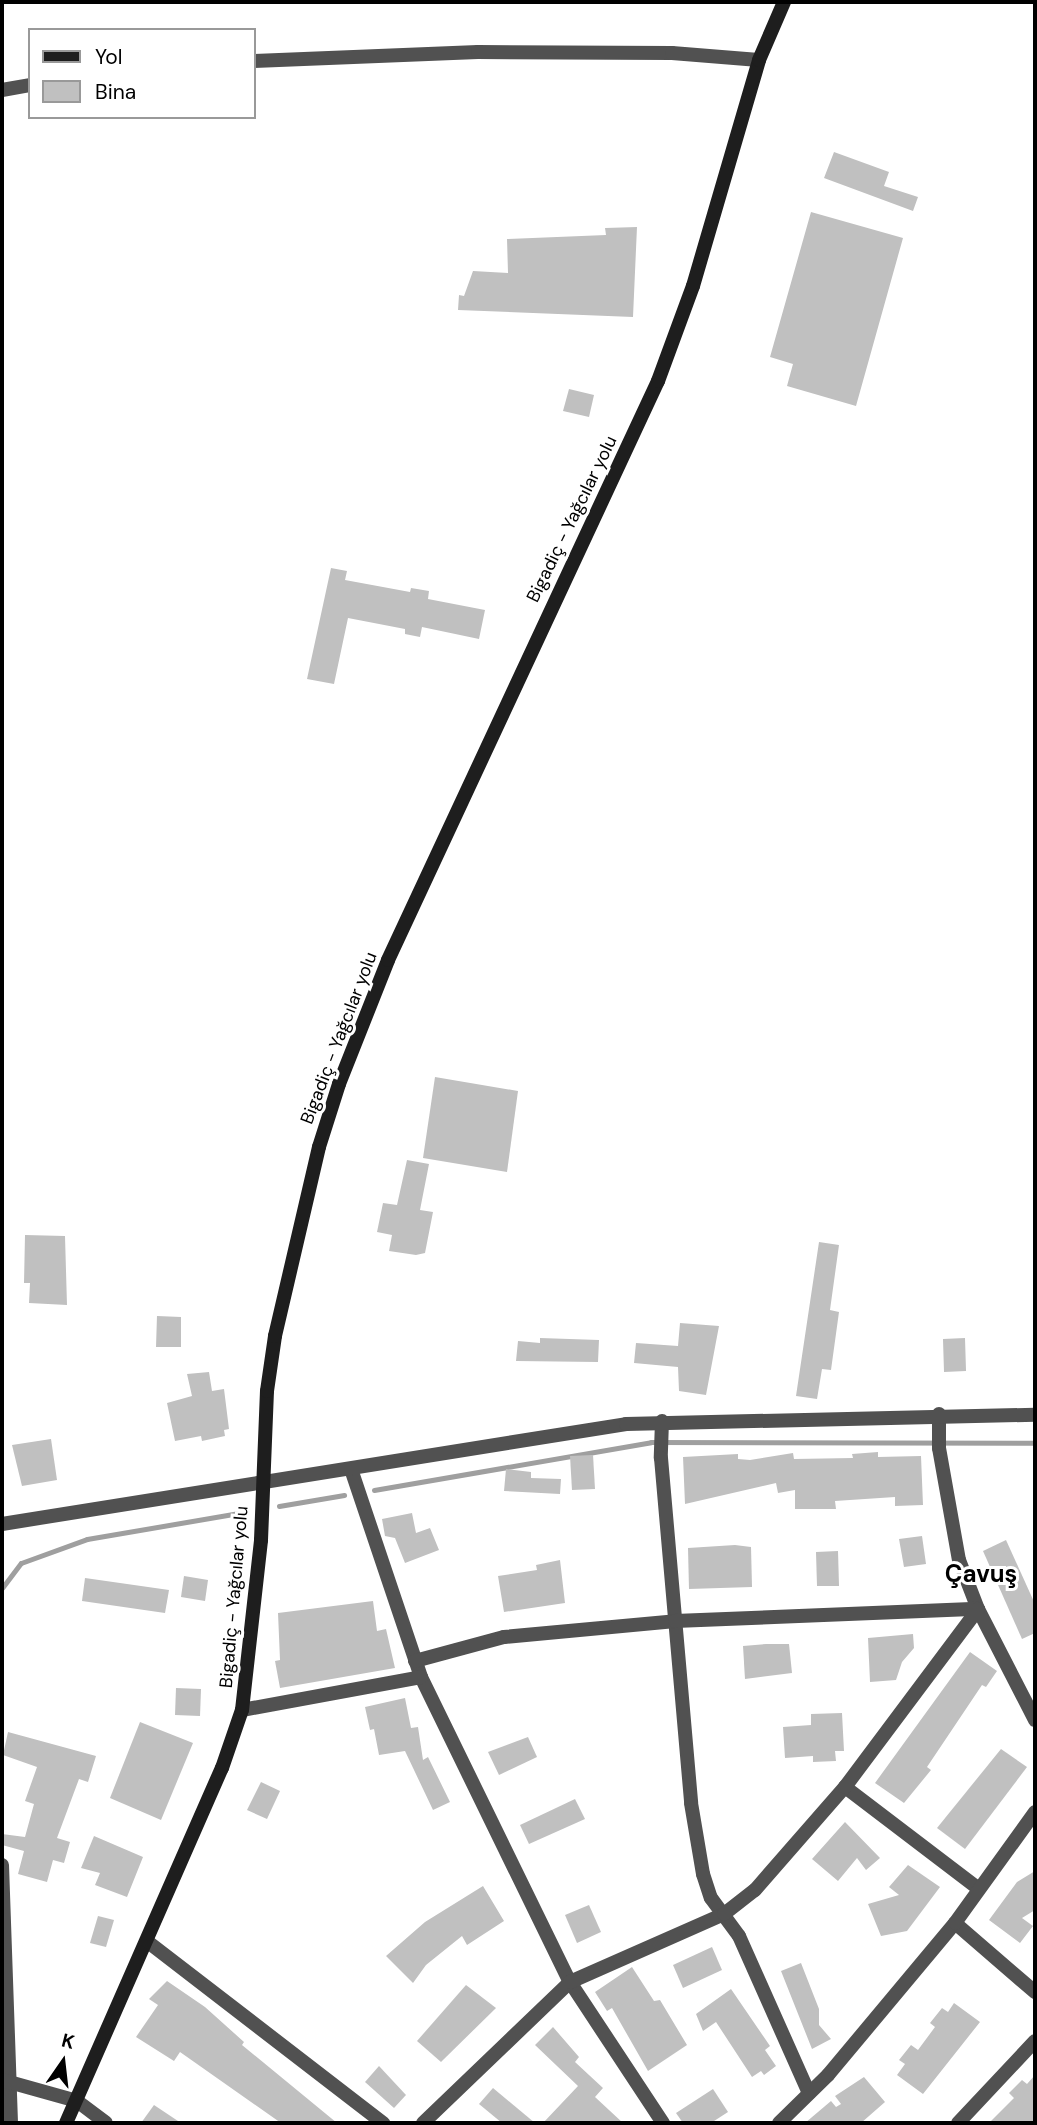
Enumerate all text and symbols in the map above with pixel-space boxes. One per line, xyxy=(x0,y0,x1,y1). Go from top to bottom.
legend xyxy=(28,28,256,119)
text: Yol xyxy=(95,43,123,71)
text: Bina xyxy=(95,78,136,106)
street label: Bigadiç - Yağcılar yolu xyxy=(522,432,622,606)
street label: Bigadiç - Yağcılar yolu xyxy=(296,949,382,1127)
street label: Bigadiç - Yağcılar yolu xyxy=(215,1505,253,1689)
district label: Çavuş xyxy=(945,1560,1017,1588)
north arrow xyxy=(28,2027,98,2097)
text: K xyxy=(59,2028,77,2055)

